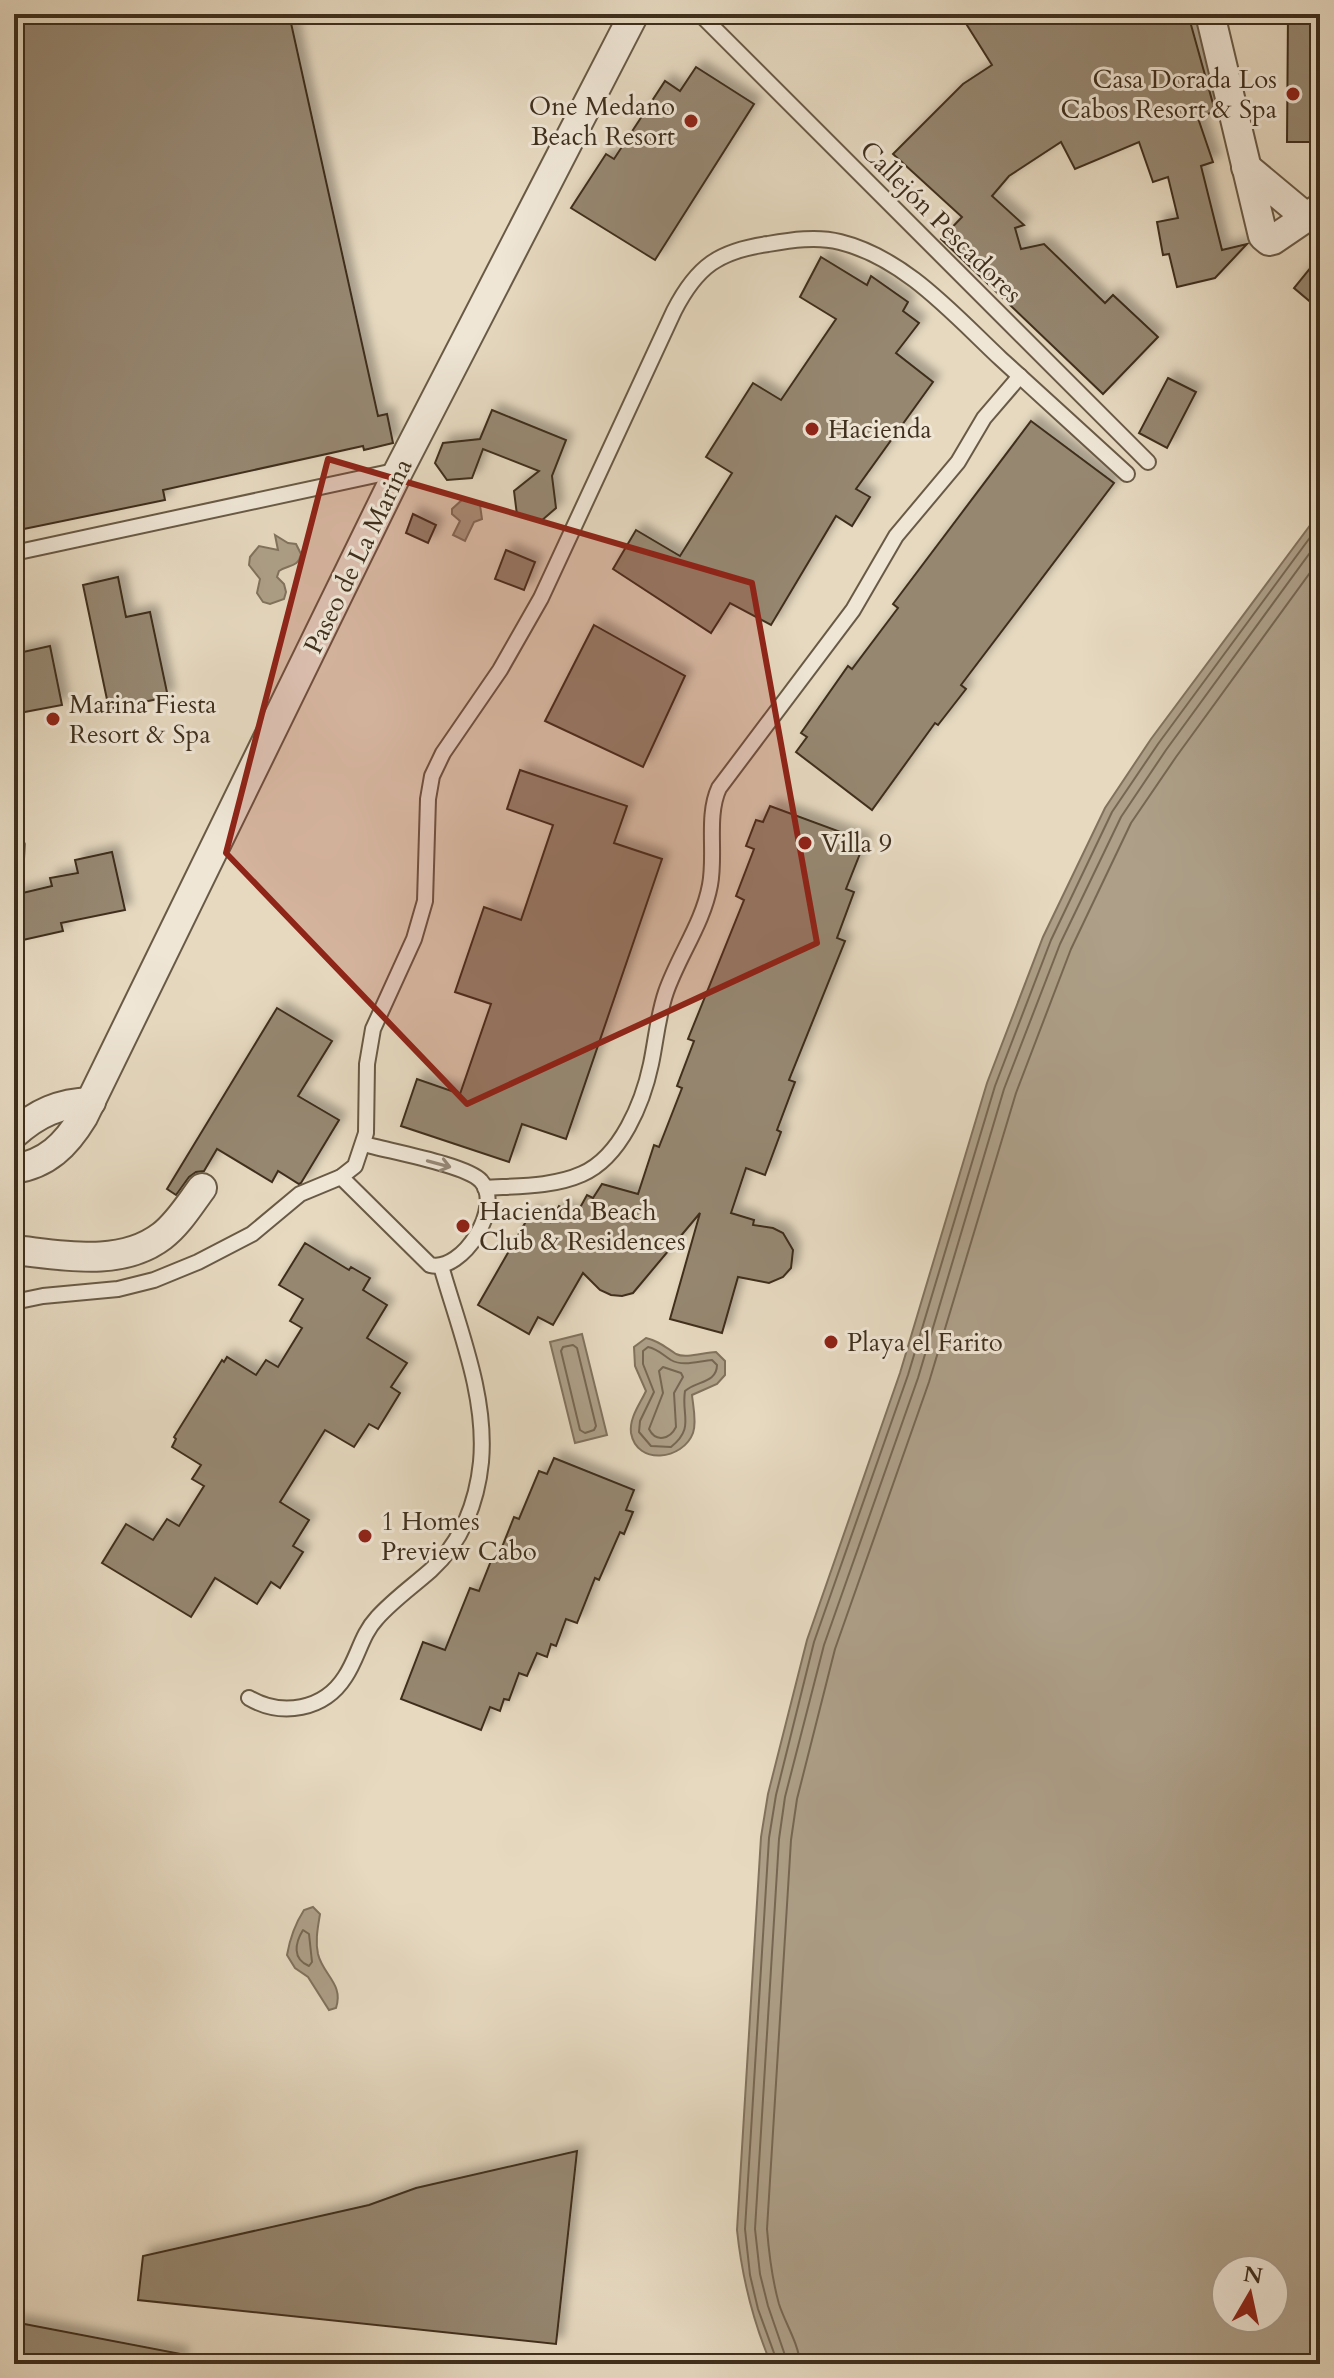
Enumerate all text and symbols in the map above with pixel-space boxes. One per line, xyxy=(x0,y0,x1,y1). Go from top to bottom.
place label: Casa Dorada Los Cabos Resort & Spa xyxy=(1061,62,1277,127)
marker: Casa Dorada Los Cabos Resort & Spa xyxy=(1284,85,1302,103)
place label: One Medano Beach Resort xyxy=(529,89,675,154)
marker: One Medano Beach Resort xyxy=(682,112,700,130)
street label: Callejón Pescadores xyxy=(852,133,1030,311)
place label: Hacienda xyxy=(828,412,932,447)
marker: Hacienda xyxy=(803,420,821,438)
street label: Paseo de La Marina xyxy=(296,452,420,660)
place label: Marina Fiesta Resort & Spa xyxy=(69,687,217,752)
marker: Marina Fiesta Resort & Spa xyxy=(44,710,62,728)
place label: Villa 9 xyxy=(821,826,892,861)
marker: Villa 9 xyxy=(796,834,814,852)
one-way arrow xyxy=(426,1158,451,1173)
place label: Hacienda Beach Club & Residences xyxy=(479,1194,686,1259)
marker: Hacienda Beach Club & Residences xyxy=(454,1217,472,1235)
place label: Playa el Farito xyxy=(847,1325,1003,1360)
marker: Playa el Farito xyxy=(822,1333,840,1351)
place label: 1 Homes Preview Cabo xyxy=(381,1504,537,1569)
marker: 1 Homes Preview Cabo xyxy=(356,1527,374,1545)
north arrow xyxy=(1210,2254,1290,2334)
text: N xyxy=(1241,2259,1265,2292)

